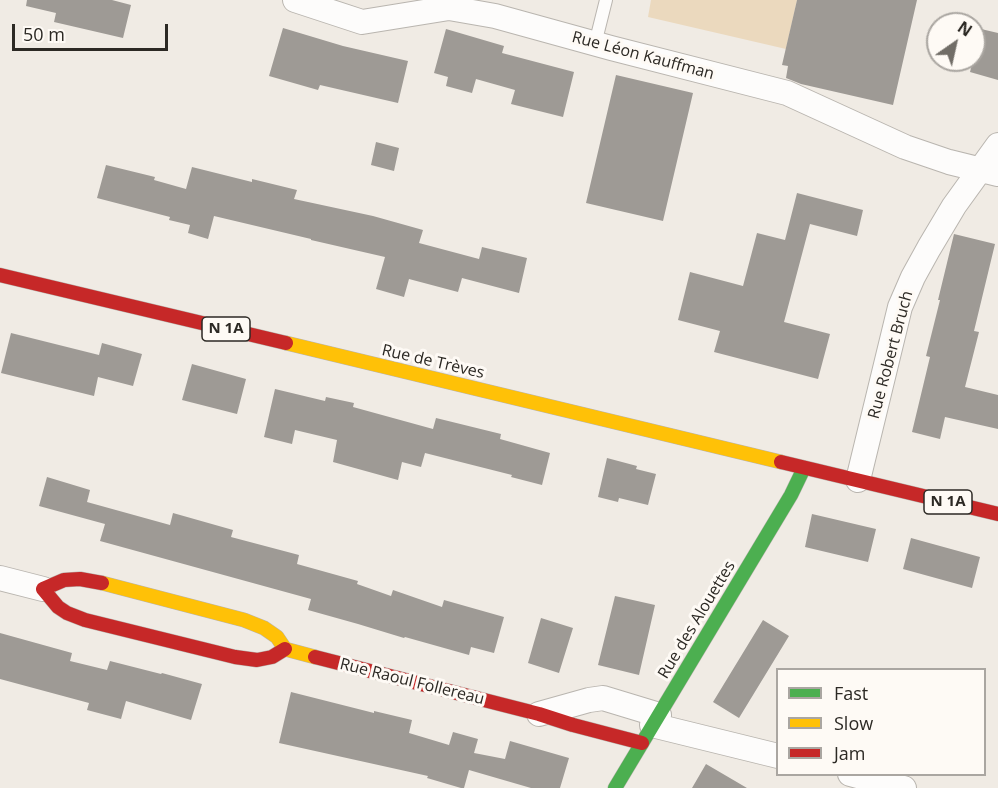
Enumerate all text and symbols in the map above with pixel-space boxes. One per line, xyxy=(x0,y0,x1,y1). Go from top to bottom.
scale bar xyxy=(15,12,171,50)
north arrow xyxy=(926,12,986,72)
text: N xyxy=(953,16,976,41)
text: 50 m xyxy=(23,22,65,46)
street label: Rue Léon Kauffman xyxy=(570,28,716,84)
street label: Rue Robert Bruch xyxy=(865,289,917,421)
road number: N 1A xyxy=(202,317,250,341)
street label: Rue de Trèves xyxy=(380,341,486,383)
road number: N 1A xyxy=(924,490,972,514)
street label: Rue des Alouettes xyxy=(654,558,740,682)
street label: Rue Raoul Follereau xyxy=(338,655,486,709)
legend xyxy=(776,668,986,776)
text: Fast xyxy=(834,681,868,705)
text: Slow xyxy=(834,711,873,735)
text: Jam xyxy=(834,741,866,765)

